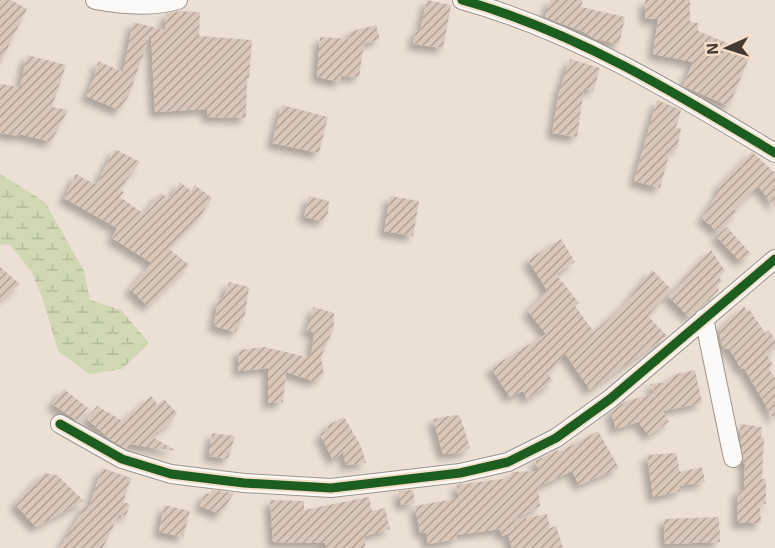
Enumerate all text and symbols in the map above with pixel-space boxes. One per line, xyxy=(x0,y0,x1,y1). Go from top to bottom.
north arrow xyxy=(697,18,757,78)
text: N xyxy=(702,43,721,55)

